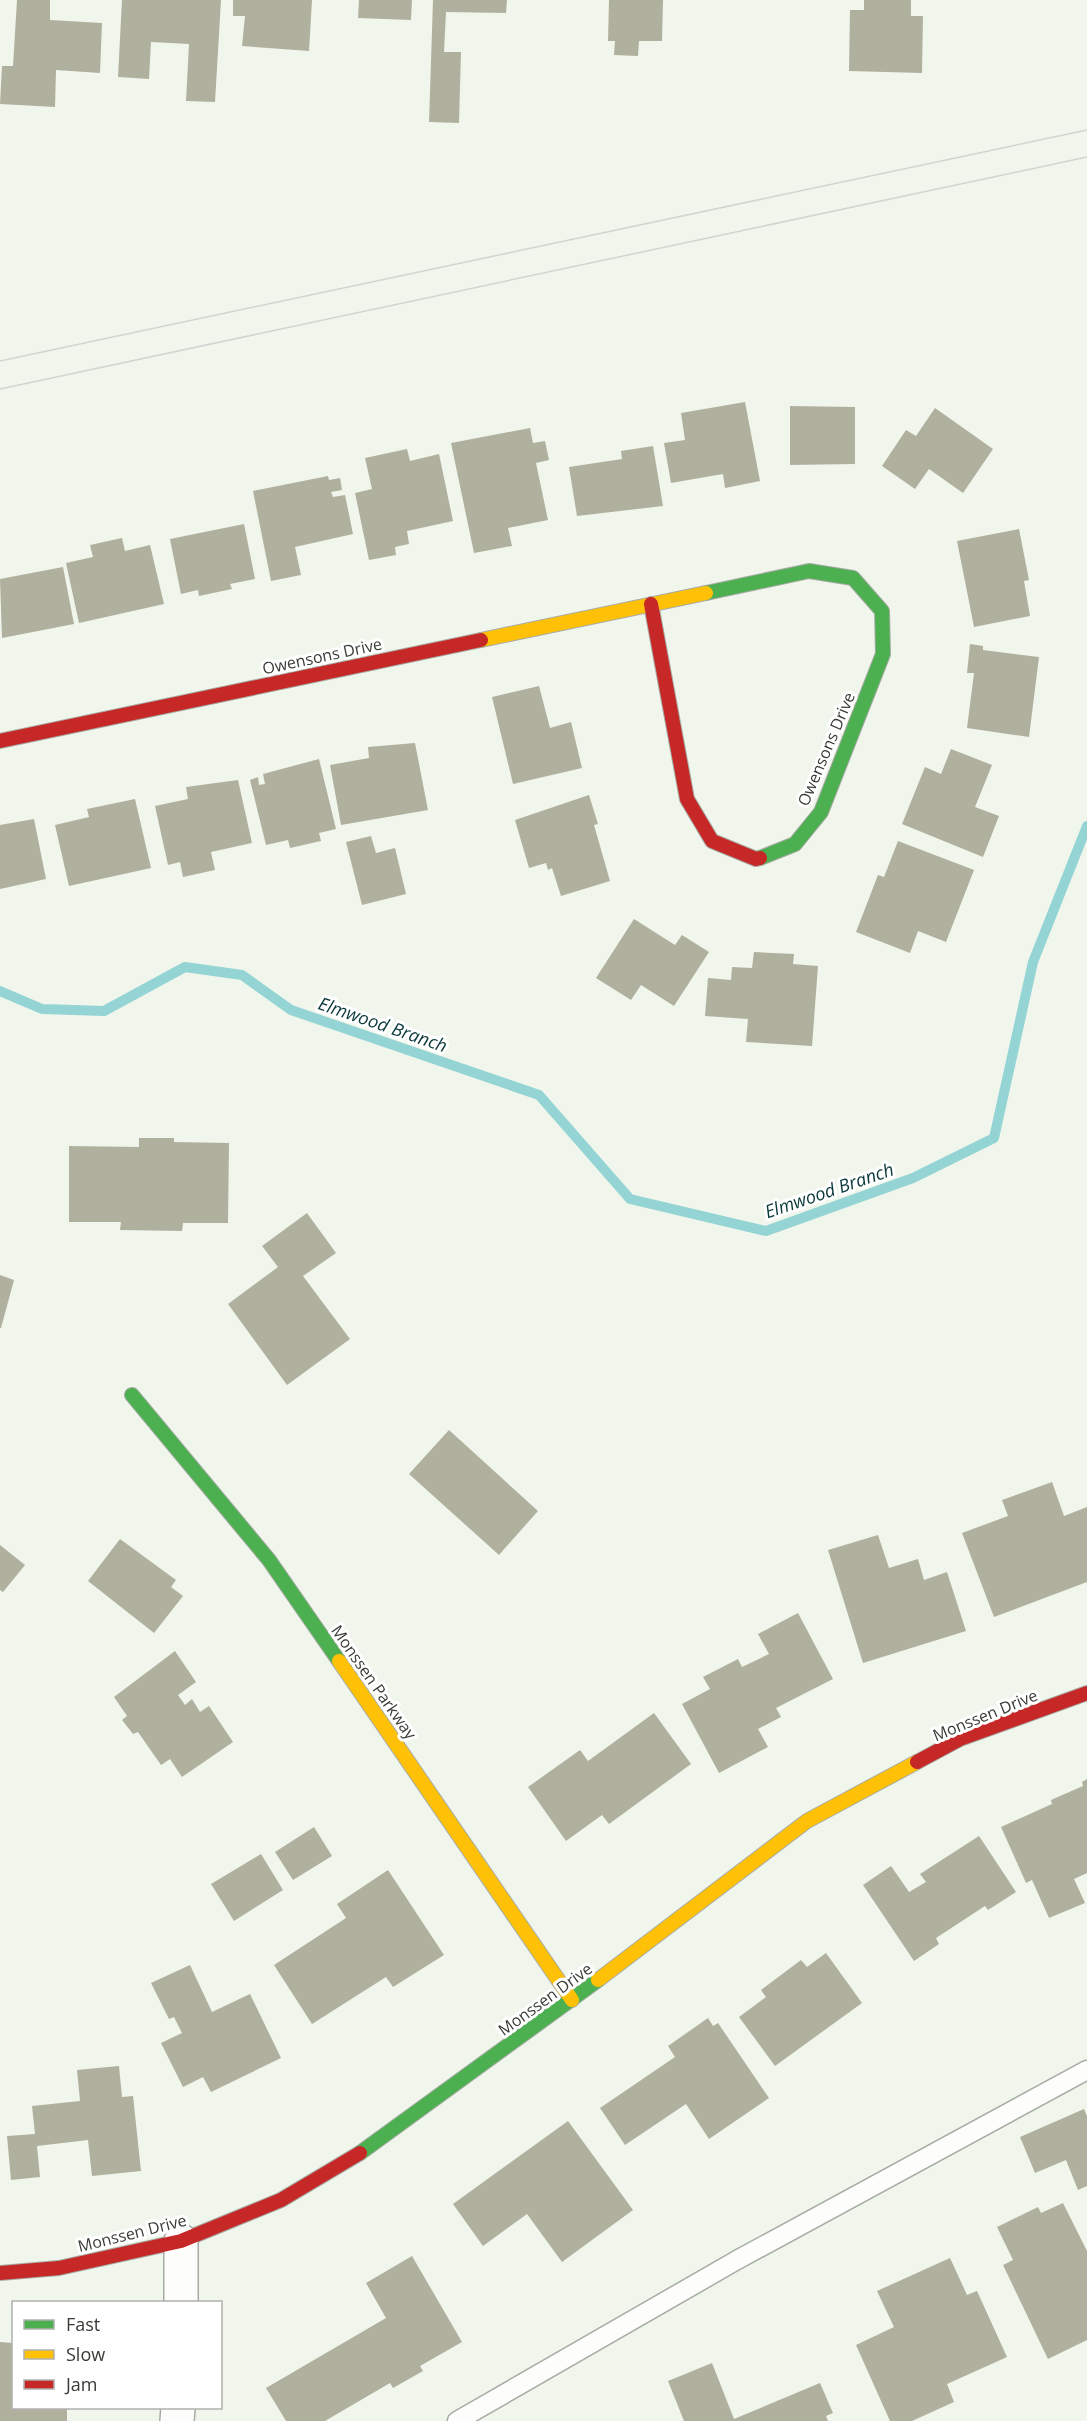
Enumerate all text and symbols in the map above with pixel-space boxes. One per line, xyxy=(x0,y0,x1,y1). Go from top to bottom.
street label: Owensons Drive xyxy=(260,633,384,679)
street label: Owensons Drive xyxy=(792,689,860,809)
water label: Elmwood Branch xyxy=(315,991,451,1057)
water label: Elmwood Branch xyxy=(761,1157,897,1223)
street label: Monssen Parkway xyxy=(326,1620,422,1744)
street label: Monssen Drive xyxy=(929,1684,1041,1746)
street label: Monssen Drive xyxy=(494,1957,596,2041)
street label: Monssen Drive xyxy=(75,2209,189,2257)
legend xyxy=(12,2301,222,2409)
text: Fast xyxy=(66,2312,100,2336)
text: Slow xyxy=(66,2342,105,2366)
text: Jam xyxy=(64,2372,98,2396)

